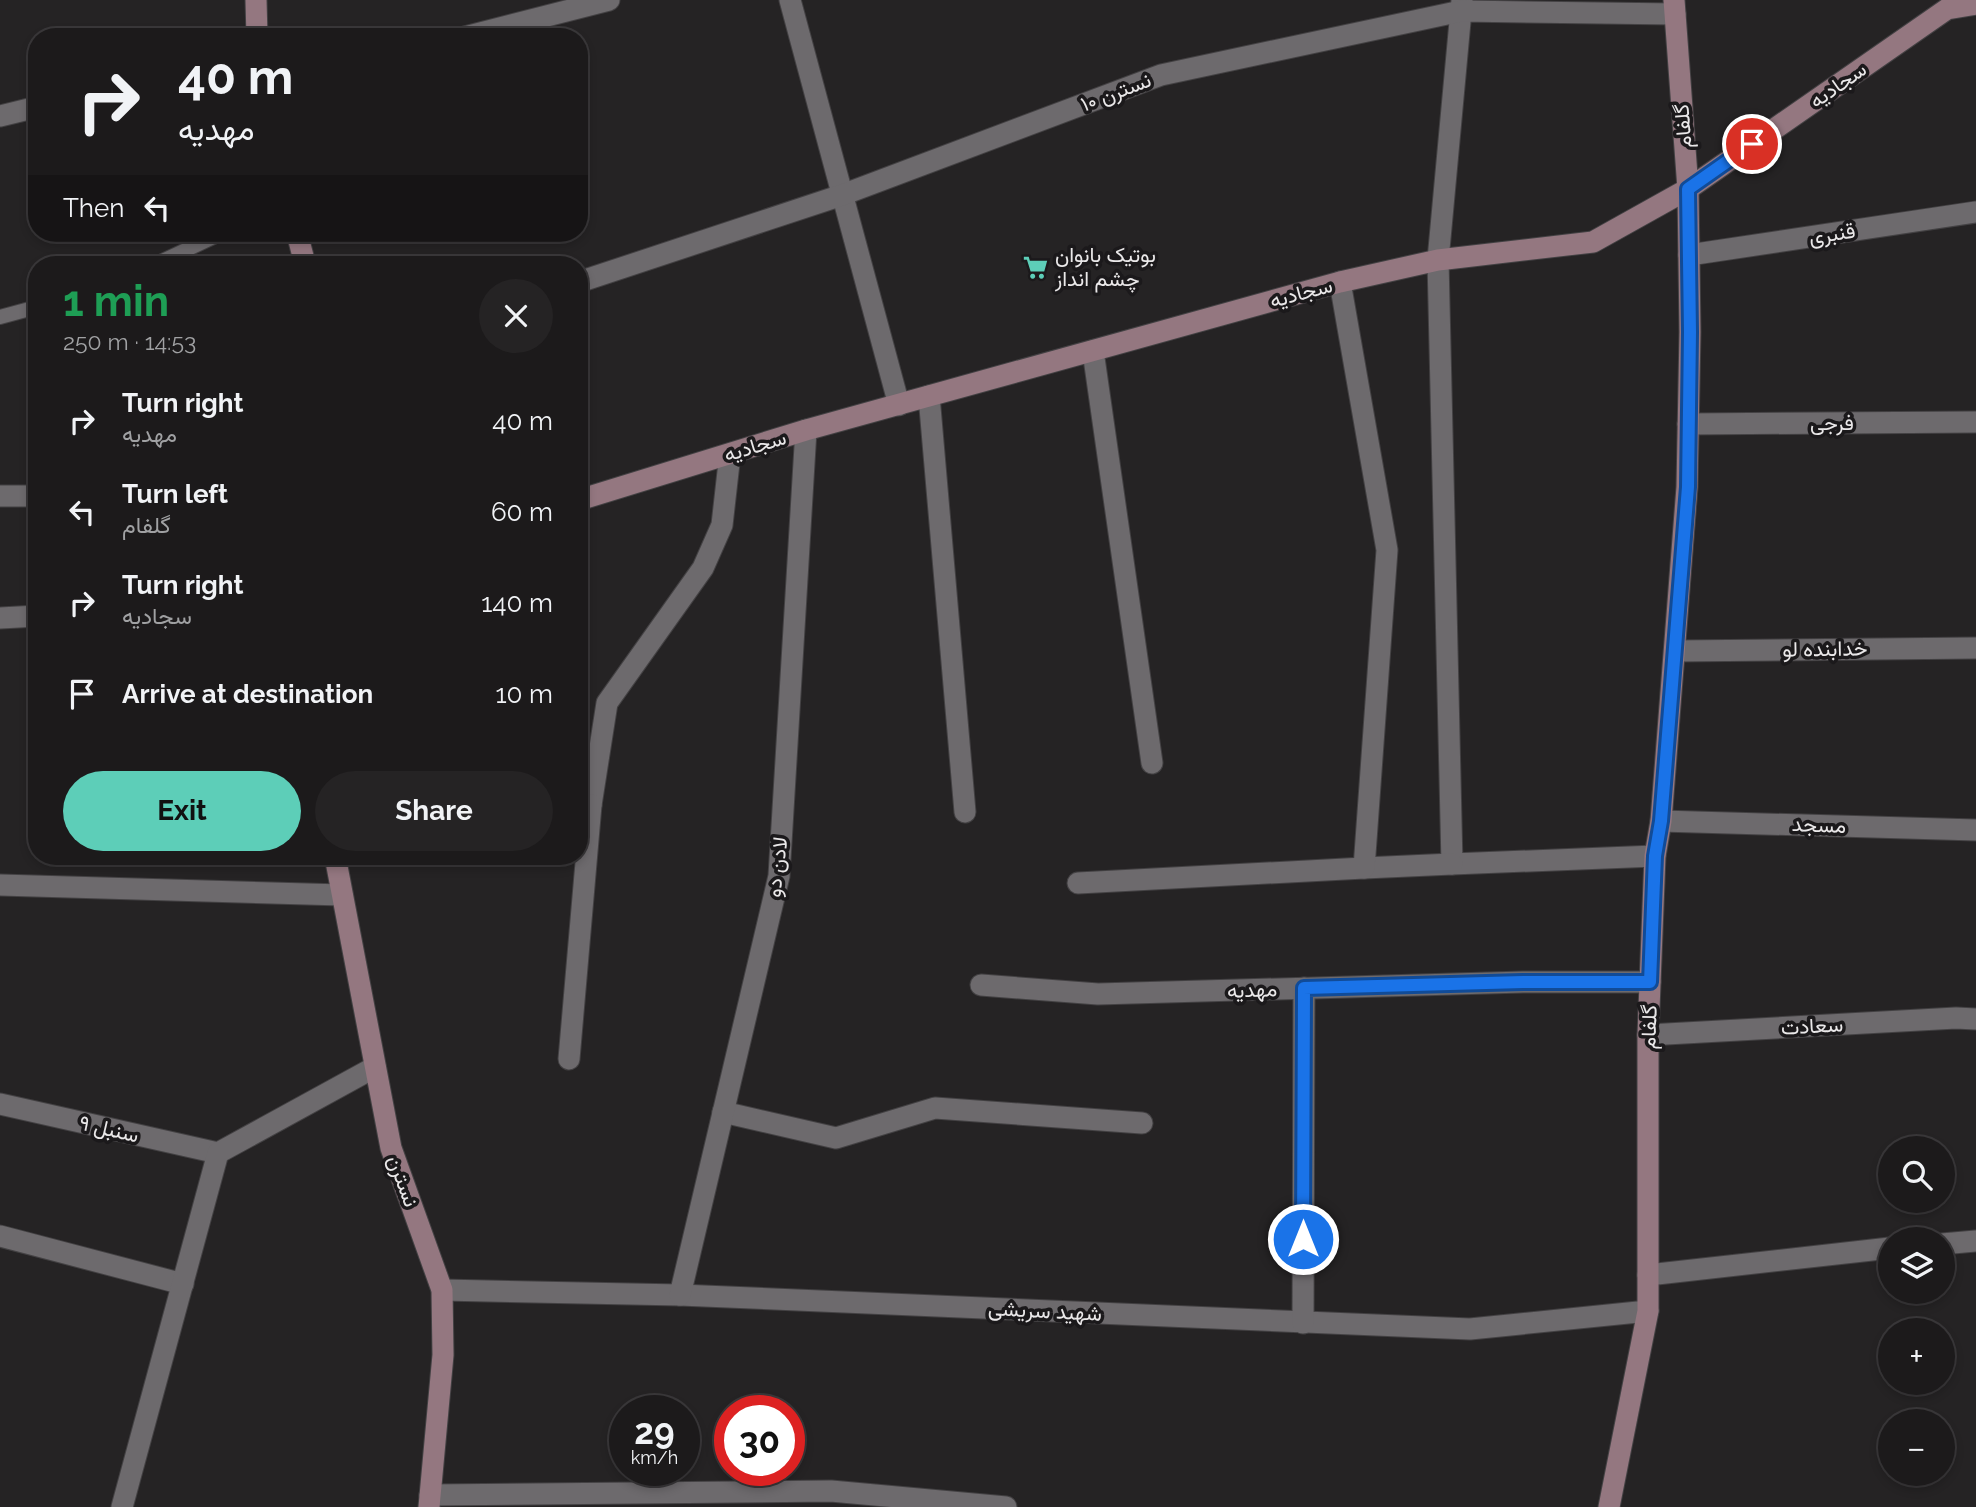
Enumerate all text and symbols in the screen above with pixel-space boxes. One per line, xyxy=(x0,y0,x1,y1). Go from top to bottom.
text: 40 m xyxy=(178,48,293,105)
icon: right xyxy=(63,56,154,147)
street label: سجادیه xyxy=(1804,56,1871,113)
street label: نسترن ۱۰ xyxy=(1077,67,1155,117)
street label: گلفام xyxy=(1668,103,1699,149)
text: مهدیه xyxy=(178,110,255,147)
pin xyxy=(1722,114,1782,174)
icon: arrive xyxy=(1733,125,1771,163)
icon: left xyxy=(138,189,176,227)
text: Then xyxy=(63,193,124,223)
street label: قنبری xyxy=(1807,217,1857,251)
place label: بوتیک بانوان چشم انداز xyxy=(1054,242,1156,293)
supermarket icon: بوتیک بانوان چشم انداز xyxy=(1021,253,1049,281)
street label: سجادیه xyxy=(1267,272,1335,313)
text: 1 min xyxy=(63,277,169,326)
button: close xyxy=(479,279,553,353)
text: 250 m · 14:53 xyxy=(63,328,196,355)
text: Turn right xyxy=(122,388,243,418)
icon: right xyxy=(63,402,101,440)
text: 40 m xyxy=(492,406,553,436)
street label: فرجی xyxy=(1810,410,1854,436)
text: مهدیه xyxy=(122,420,177,447)
street label: سجادیه xyxy=(721,424,789,467)
text: Turn left xyxy=(122,479,228,509)
icon: left xyxy=(63,493,101,531)
text: 60 m xyxy=(491,497,553,527)
text: گلفام xyxy=(122,511,171,538)
text: Turn right xyxy=(122,570,243,600)
icon: right xyxy=(63,584,101,622)
text: 140 m xyxy=(481,588,553,618)
text: سجادیه xyxy=(122,602,192,629)
street label: خدابنده لو xyxy=(1782,635,1868,663)
icon: arrive xyxy=(63,675,101,713)
text: Arrive at destination xyxy=(122,679,373,709)
text: 10 m xyxy=(495,679,553,709)
button: Exit xyxy=(63,771,301,851)
button: Share xyxy=(315,771,553,851)
street label: مسجد xyxy=(1791,811,1847,838)
street label: لادن دو xyxy=(760,835,794,899)
street label: مهدیه xyxy=(1226,976,1278,1004)
street label: گلفام xyxy=(1635,1004,1664,1050)
street label: سعادت xyxy=(1780,1011,1844,1040)
street label: سنبل ۹ xyxy=(77,1110,141,1147)
map controls xyxy=(1878,1136,1955,1486)
button: search xyxy=(1878,1136,1955,1213)
street label: نسترن xyxy=(382,1152,424,1210)
position arrow xyxy=(1266,1202,1340,1276)
button: layers xyxy=(1878,1227,1955,1304)
street label: شهید سریشی xyxy=(988,1295,1102,1327)
button: + xyxy=(1878,1318,1955,1395)
speed limit sign: 30 xyxy=(714,1395,805,1486)
button: − xyxy=(1878,1409,1955,1486)
text: 29 xyxy=(634,1411,675,1452)
text: km/h xyxy=(631,1447,678,1468)

